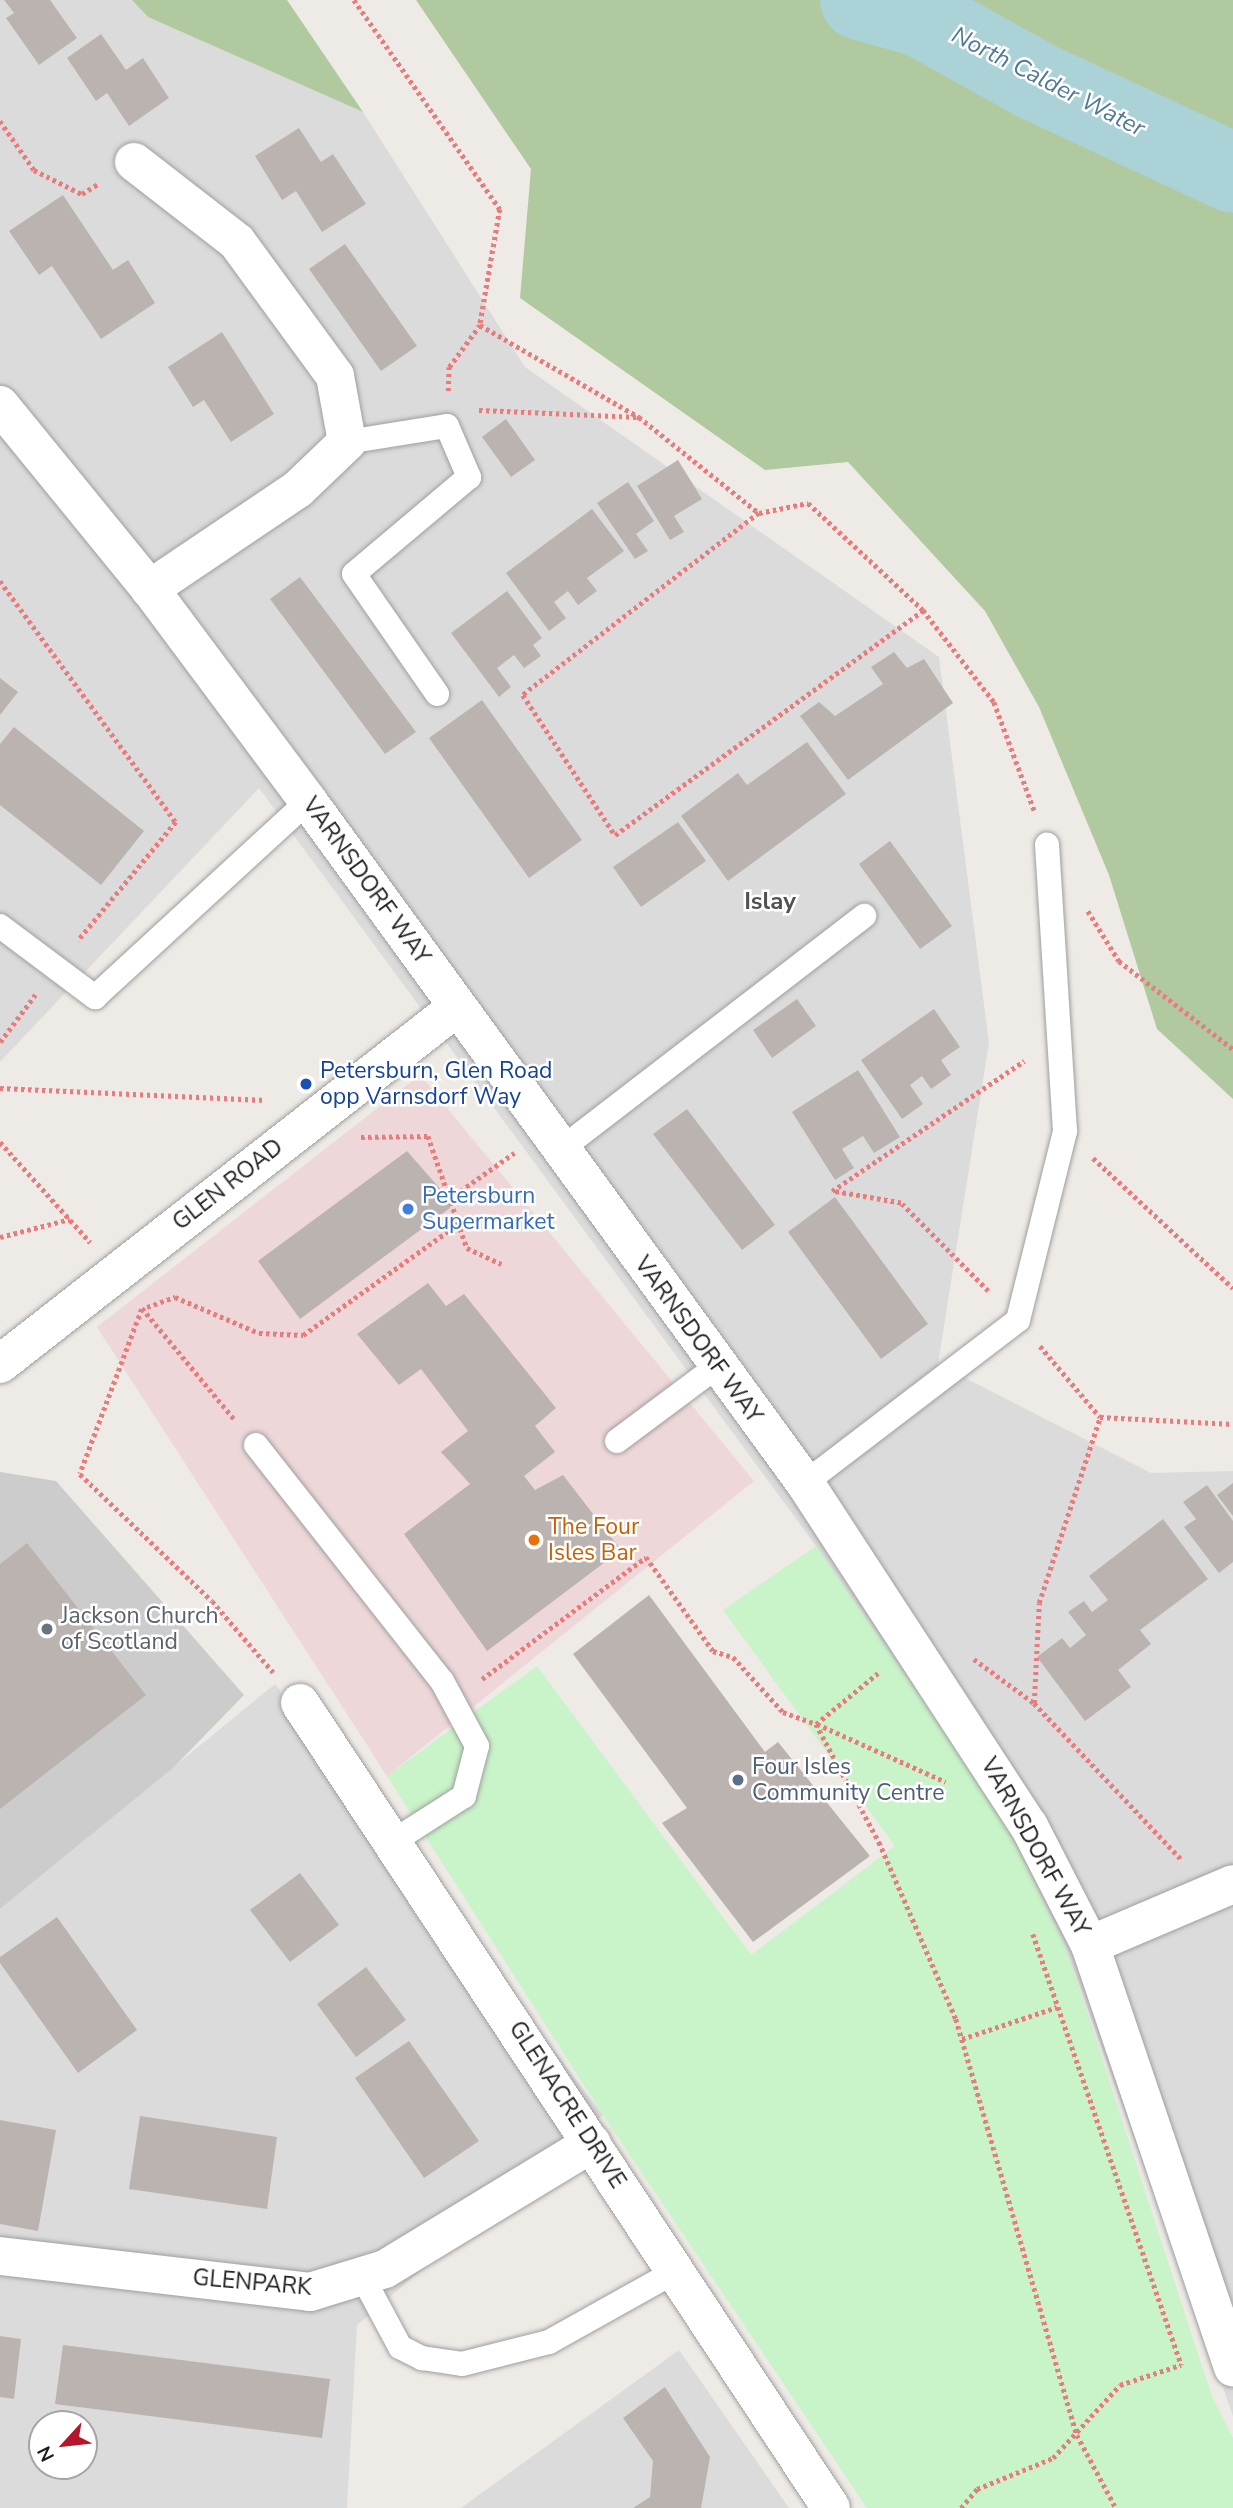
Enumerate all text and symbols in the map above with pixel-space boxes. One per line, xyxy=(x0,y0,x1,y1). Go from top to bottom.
water label: North Calder Water xyxy=(947,21,1149,143)
street label: VARNSDORF WAY xyxy=(296,792,436,970)
district label: Islay xyxy=(744,888,796,916)
place label: Petersburn, Glen Road opp Varnsdorf Way xyxy=(320,1057,553,1111)
marker: Petersburn, Glen Road opp Varnsdorf Way xyxy=(298,1076,314,1092)
street label: GLEN ROAD xyxy=(167,1133,289,1237)
place label: Petersburn Supermarket xyxy=(422,1182,555,1236)
marker: Petersburn Supermarket xyxy=(400,1201,416,1217)
street label: VARNSDORF WAY xyxy=(628,1251,768,1429)
place label: The Four Isles Bar xyxy=(548,1513,639,1567)
marker: The Four Isles Bar xyxy=(526,1532,542,1548)
place label: Jackson Church of Scotland xyxy=(61,1602,219,1656)
marker: Jackson Church of Scotland xyxy=(39,1621,55,1637)
place label: Four Isles Community Centre xyxy=(752,1753,944,1807)
street label: VARNSDORF WAY xyxy=(975,1753,1095,1941)
marker: Four Isles Community Centre xyxy=(730,1772,746,1788)
street label: GLENACRE DRIVE xyxy=(503,2016,631,2194)
street label: GLENPARK xyxy=(191,2264,313,2302)
north arrow xyxy=(28,2410,98,2480)
text: N xyxy=(31,2441,61,2466)

